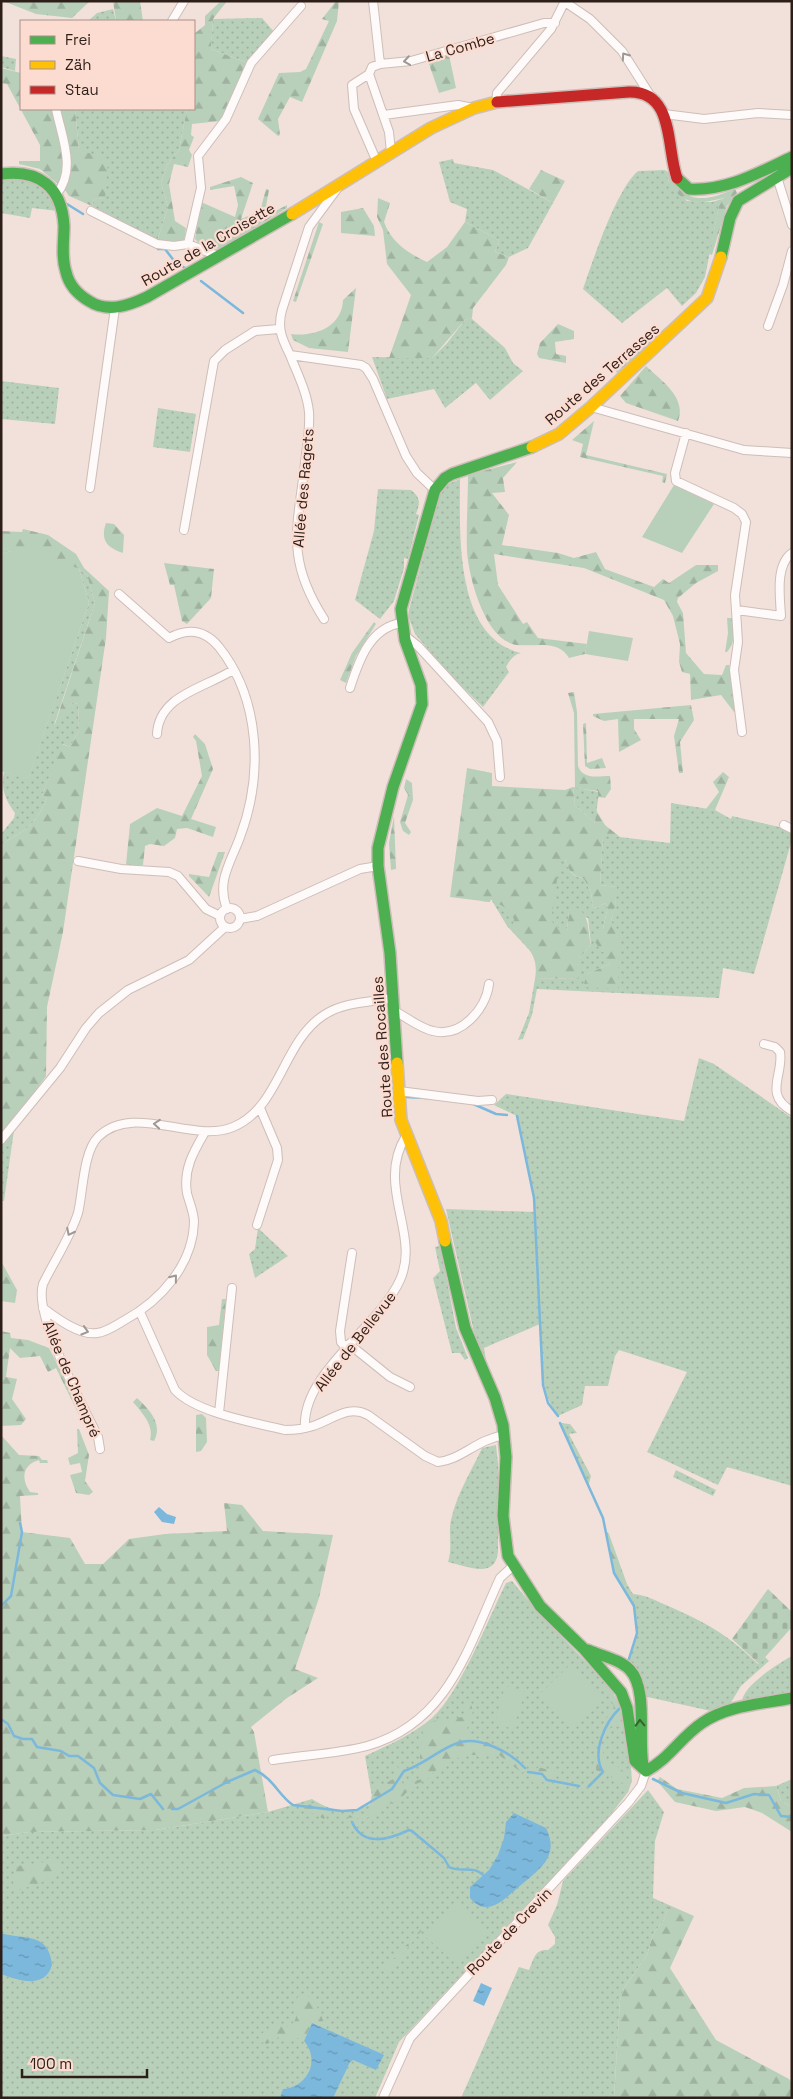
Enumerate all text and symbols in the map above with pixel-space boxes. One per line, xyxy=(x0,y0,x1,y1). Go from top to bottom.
legend xyxy=(20,20,195,110)
street label: La Combe xyxy=(423,28,497,66)
text: Frei xyxy=(65,30,91,49)
one-way arrow xyxy=(622,52,631,62)
text: Zäh xyxy=(65,55,91,74)
one-way arrow xyxy=(403,55,411,66)
text: Stau xyxy=(65,80,99,99)
street label: Route de la Croisette xyxy=(138,198,278,290)
street label: Route des Terrasses xyxy=(541,319,663,429)
street label: Allée des Ragets xyxy=(288,427,318,548)
street label: Route des Rocailles xyxy=(368,976,396,1118)
one-way arrow xyxy=(153,1119,161,1130)
one-way arrow xyxy=(66,1227,76,1236)
one-way arrow xyxy=(169,1274,178,1283)
street label: Allée de Bellevue xyxy=(310,1287,400,1395)
street label: Allée de Champré xyxy=(39,1318,105,1440)
one-way arrow xyxy=(81,1325,89,1335)
one-way arrow xyxy=(635,1719,645,1726)
street label: Route de Crevin xyxy=(462,1883,556,1979)
scale bar xyxy=(22,2046,148,2078)
text: 100 m xyxy=(30,2054,72,2073)

